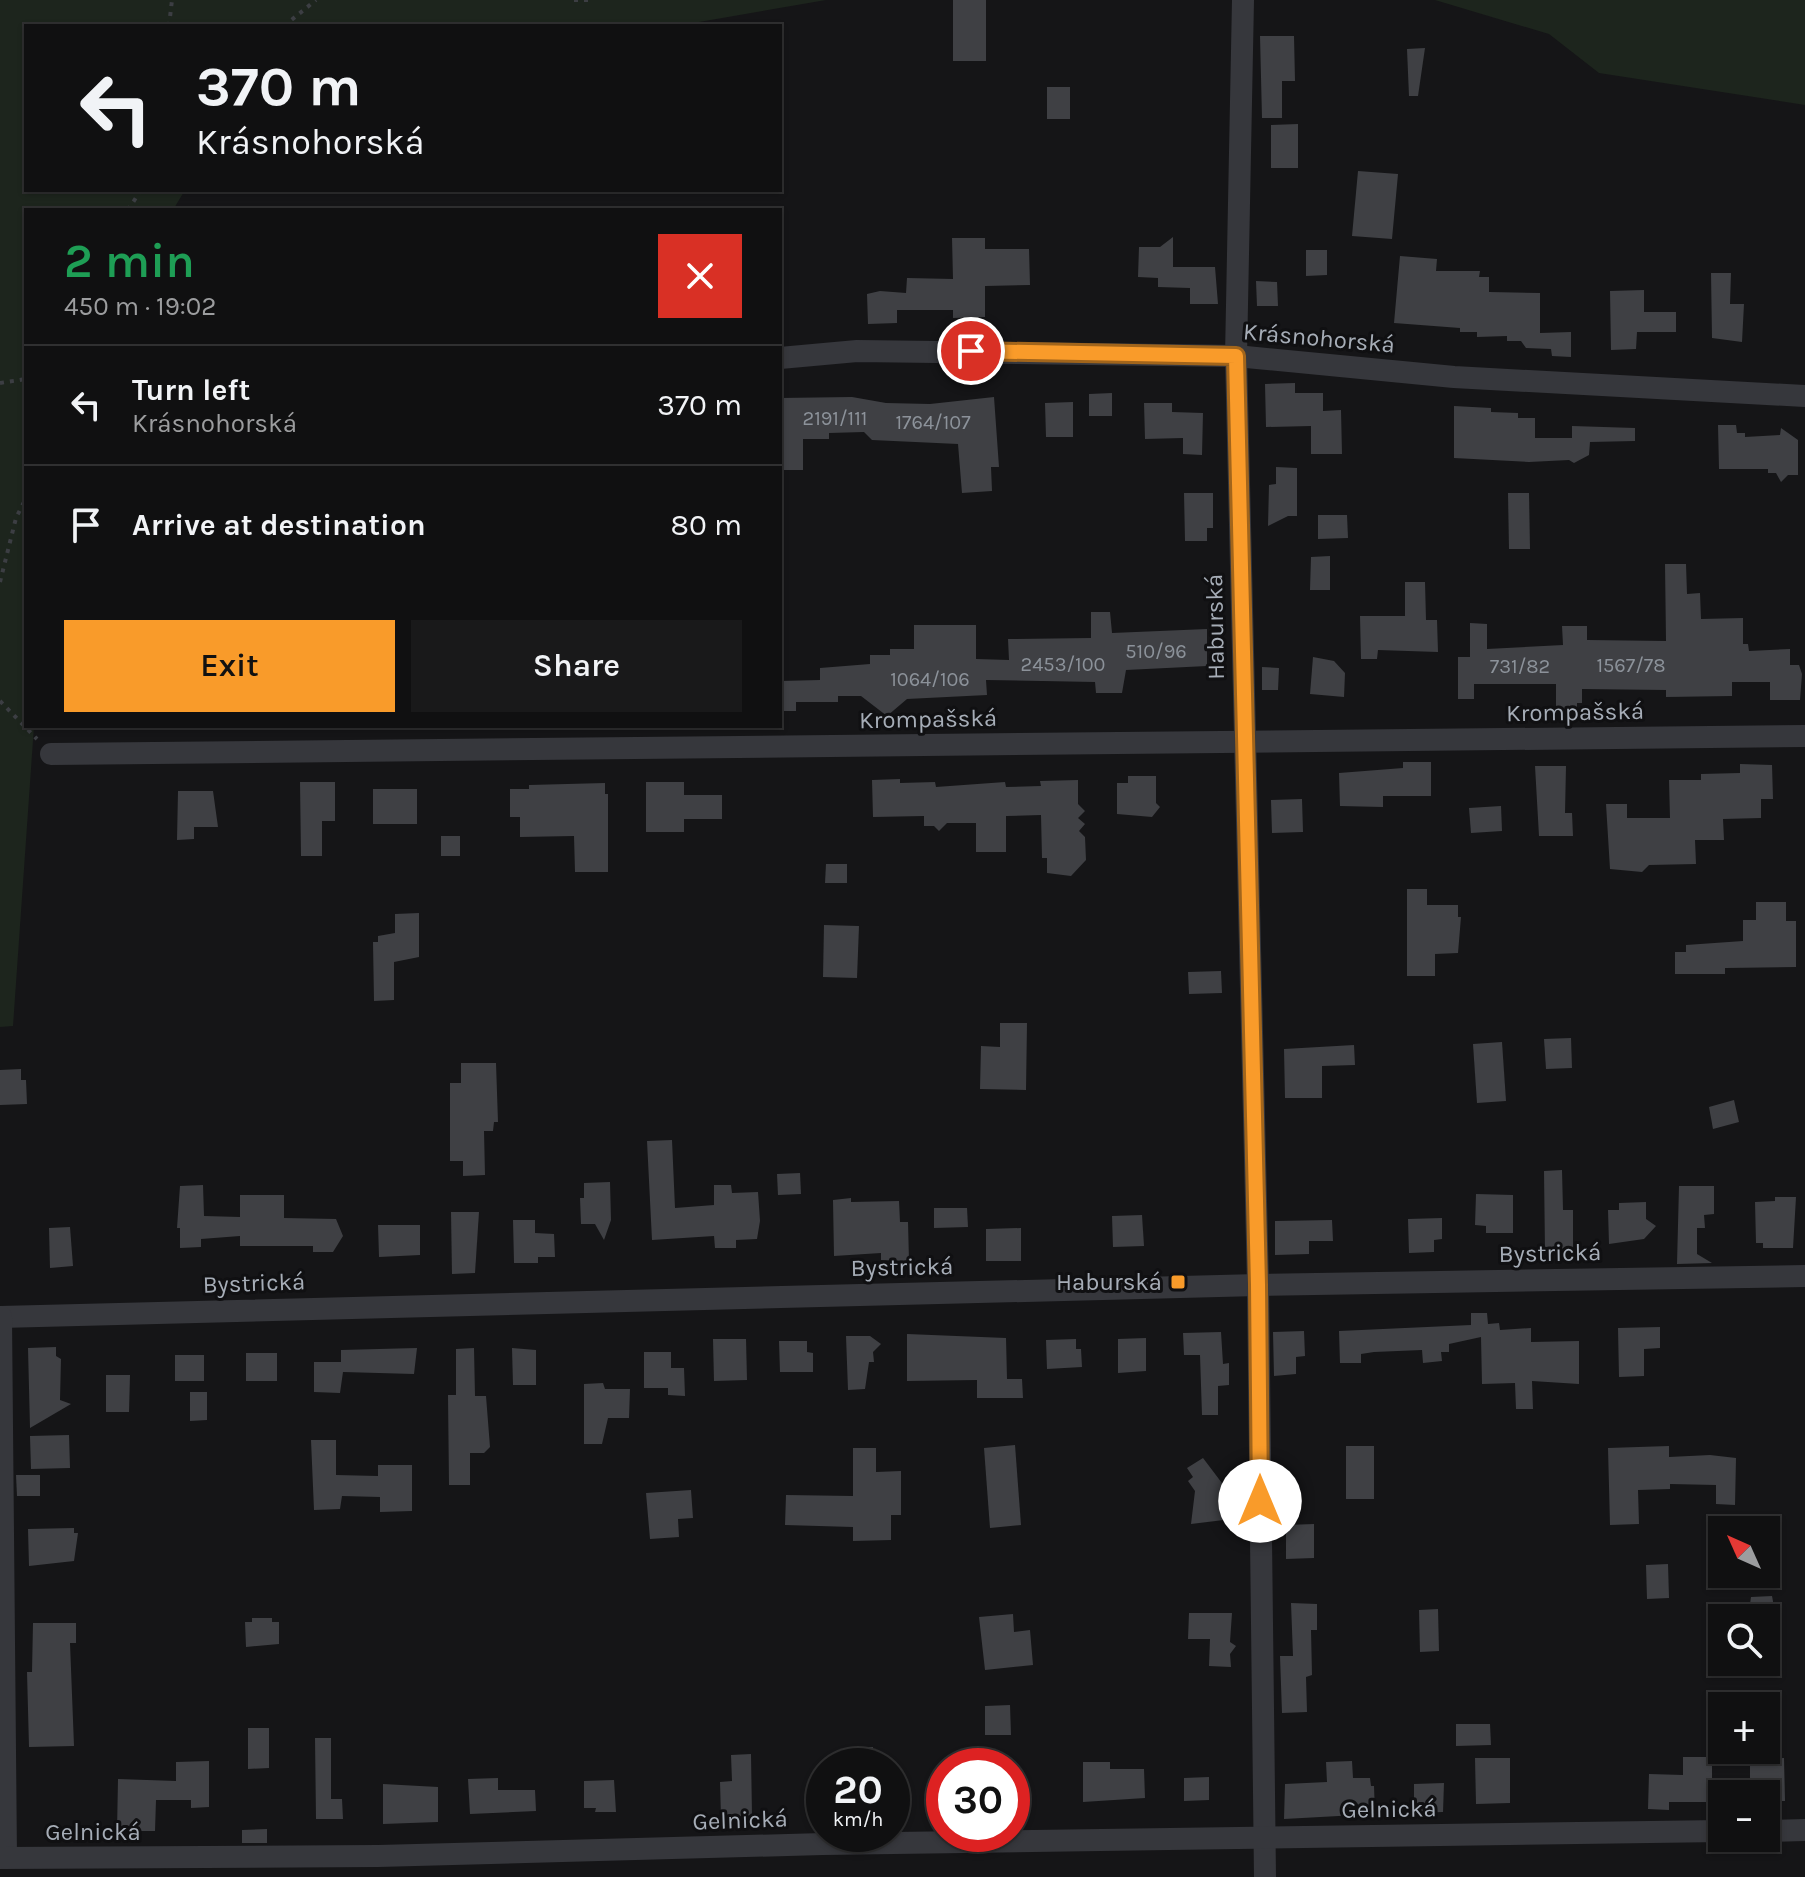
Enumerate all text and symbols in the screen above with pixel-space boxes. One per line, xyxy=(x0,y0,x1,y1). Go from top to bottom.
text: 370 m xyxy=(196,54,361,119)
icon: left xyxy=(64,56,168,160)
text: Krásnohorská xyxy=(196,121,424,163)
text: 2 min xyxy=(64,233,195,289)
button: close xyxy=(658,234,742,318)
text: 450 m · 19:02 xyxy=(64,291,216,322)
pin xyxy=(937,317,1005,385)
street label: Krásnohorská xyxy=(1242,317,1396,359)
icon: arrive xyxy=(949,329,993,373)
text: Turn left xyxy=(132,372,250,408)
icon: left xyxy=(64,383,108,427)
text: 370 m xyxy=(657,387,742,423)
house number: 2191/111 xyxy=(803,407,867,430)
text: Krásnohorská xyxy=(132,408,297,439)
house number: 1764/107 xyxy=(895,411,971,434)
icon: arrive xyxy=(64,503,108,547)
text: Arrive at destination xyxy=(132,507,426,543)
text: 80 m xyxy=(671,507,742,543)
street label: Haburská xyxy=(1200,574,1230,680)
button: Exit xyxy=(64,620,395,712)
button: Share xyxy=(411,620,742,712)
house number: 510/96 xyxy=(1125,640,1187,663)
house number: 2453/100 xyxy=(1021,653,1105,676)
house number: 1567/78 xyxy=(1596,654,1666,677)
house number: 731/82 xyxy=(1490,655,1550,678)
house number: 1064/106 xyxy=(890,668,970,691)
street label: Krompašská xyxy=(1506,697,1644,727)
street label: Krompašská xyxy=(859,704,997,734)
street label: Bystrická xyxy=(1498,1238,1602,1268)
street label: Bystrická xyxy=(850,1252,954,1282)
street label: Bystrická xyxy=(202,1267,306,1299)
place label: Haburská xyxy=(1056,1268,1162,1296)
marker: Haburská xyxy=(1169,1273,1187,1291)
position arrow xyxy=(1218,1459,1302,1543)
north arrow xyxy=(1708,1516,1780,1588)
map controls xyxy=(1708,1516,1780,1852)
button: search xyxy=(1708,1604,1780,1676)
button: + xyxy=(1708,1692,1780,1764)
speed limit sign: 30 xyxy=(926,1748,1030,1852)
text: 20 xyxy=(833,1766,883,1813)
button: − xyxy=(1708,1780,1780,1852)
street label: Gelnická xyxy=(1341,1794,1437,1824)
street label: Gelnická xyxy=(692,1804,788,1836)
text: km/h xyxy=(833,1808,883,1831)
street label: Gelnická xyxy=(45,1818,141,1846)

